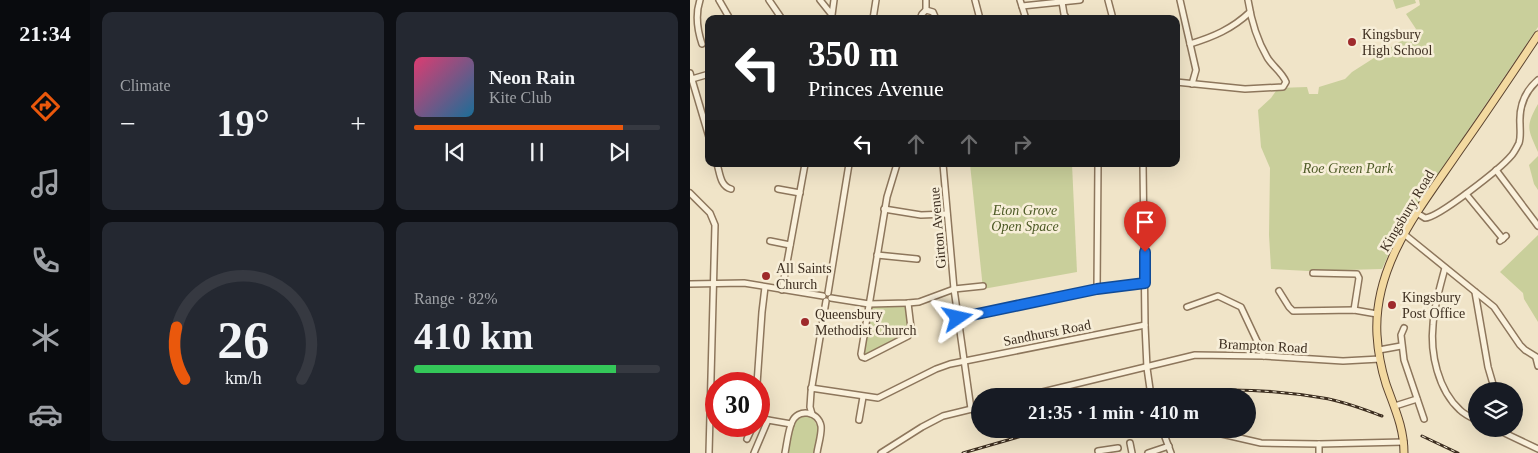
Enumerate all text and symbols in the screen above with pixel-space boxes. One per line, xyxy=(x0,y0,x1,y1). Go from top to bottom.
text: 21:34 xyxy=(19,21,71,46)
place label: Kingsbury High School xyxy=(1362,27,1433,58)
icon: left xyxy=(725,35,790,100)
text: 350 m xyxy=(808,35,898,74)
marker: Kingsbury High School xyxy=(1346,36,1358,48)
text: Neon Rain xyxy=(489,67,575,88)
text: Princes Avenue xyxy=(808,76,944,101)
text: Climate xyxy=(120,77,171,94)
icon: directions xyxy=(28,89,63,124)
text: Kite Club xyxy=(489,89,552,106)
text: 19° xyxy=(216,102,270,144)
text: − xyxy=(120,108,136,139)
text: + xyxy=(350,108,366,139)
icon: left xyxy=(849,130,877,158)
icon: ahead xyxy=(902,130,930,158)
icon: ahead xyxy=(955,130,983,158)
icon: right xyxy=(1008,130,1036,158)
icon: previous xyxy=(441,138,469,166)
icon: pause xyxy=(523,138,551,166)
icon: next xyxy=(605,138,633,166)
park label: Roe Green Park xyxy=(1302,161,1394,176)
icon: music xyxy=(28,166,63,201)
street label: Kingsbury Road xyxy=(1377,168,1437,254)
street label: Girton Avenue xyxy=(927,187,949,269)
pin xyxy=(1124,201,1166,252)
park label: Eton Grove Open Space xyxy=(991,203,1059,234)
icon: arrive xyxy=(1131,208,1159,236)
icon: phone xyxy=(28,243,63,278)
place label: All Saints Church xyxy=(776,261,832,292)
marker: All Saints Church xyxy=(760,270,772,282)
text: Range · 82% xyxy=(414,290,498,307)
place label: Kingsbury Post Office xyxy=(1402,290,1465,321)
position arrow xyxy=(931,291,983,343)
marker: Kingsbury Post Office xyxy=(1386,299,1398,311)
place label: Queensbury Methodist Church xyxy=(815,307,917,338)
text: 26 xyxy=(217,312,269,369)
text: 410 km xyxy=(414,315,533,357)
marker: Queensbury Methodist Church xyxy=(799,316,811,328)
street label: Sandhurst Road xyxy=(1002,317,1092,349)
icon: climate xyxy=(28,320,63,355)
street label: Brampton Road xyxy=(1218,336,1308,356)
text: km/h xyxy=(225,368,261,388)
speed limit sign: 30 xyxy=(705,372,770,437)
map controls xyxy=(1468,382,1523,437)
button: layers xyxy=(1468,382,1523,437)
icon: car xyxy=(28,397,63,432)
text: 21:35 · 1 min · 410 m xyxy=(1028,402,1199,423)

